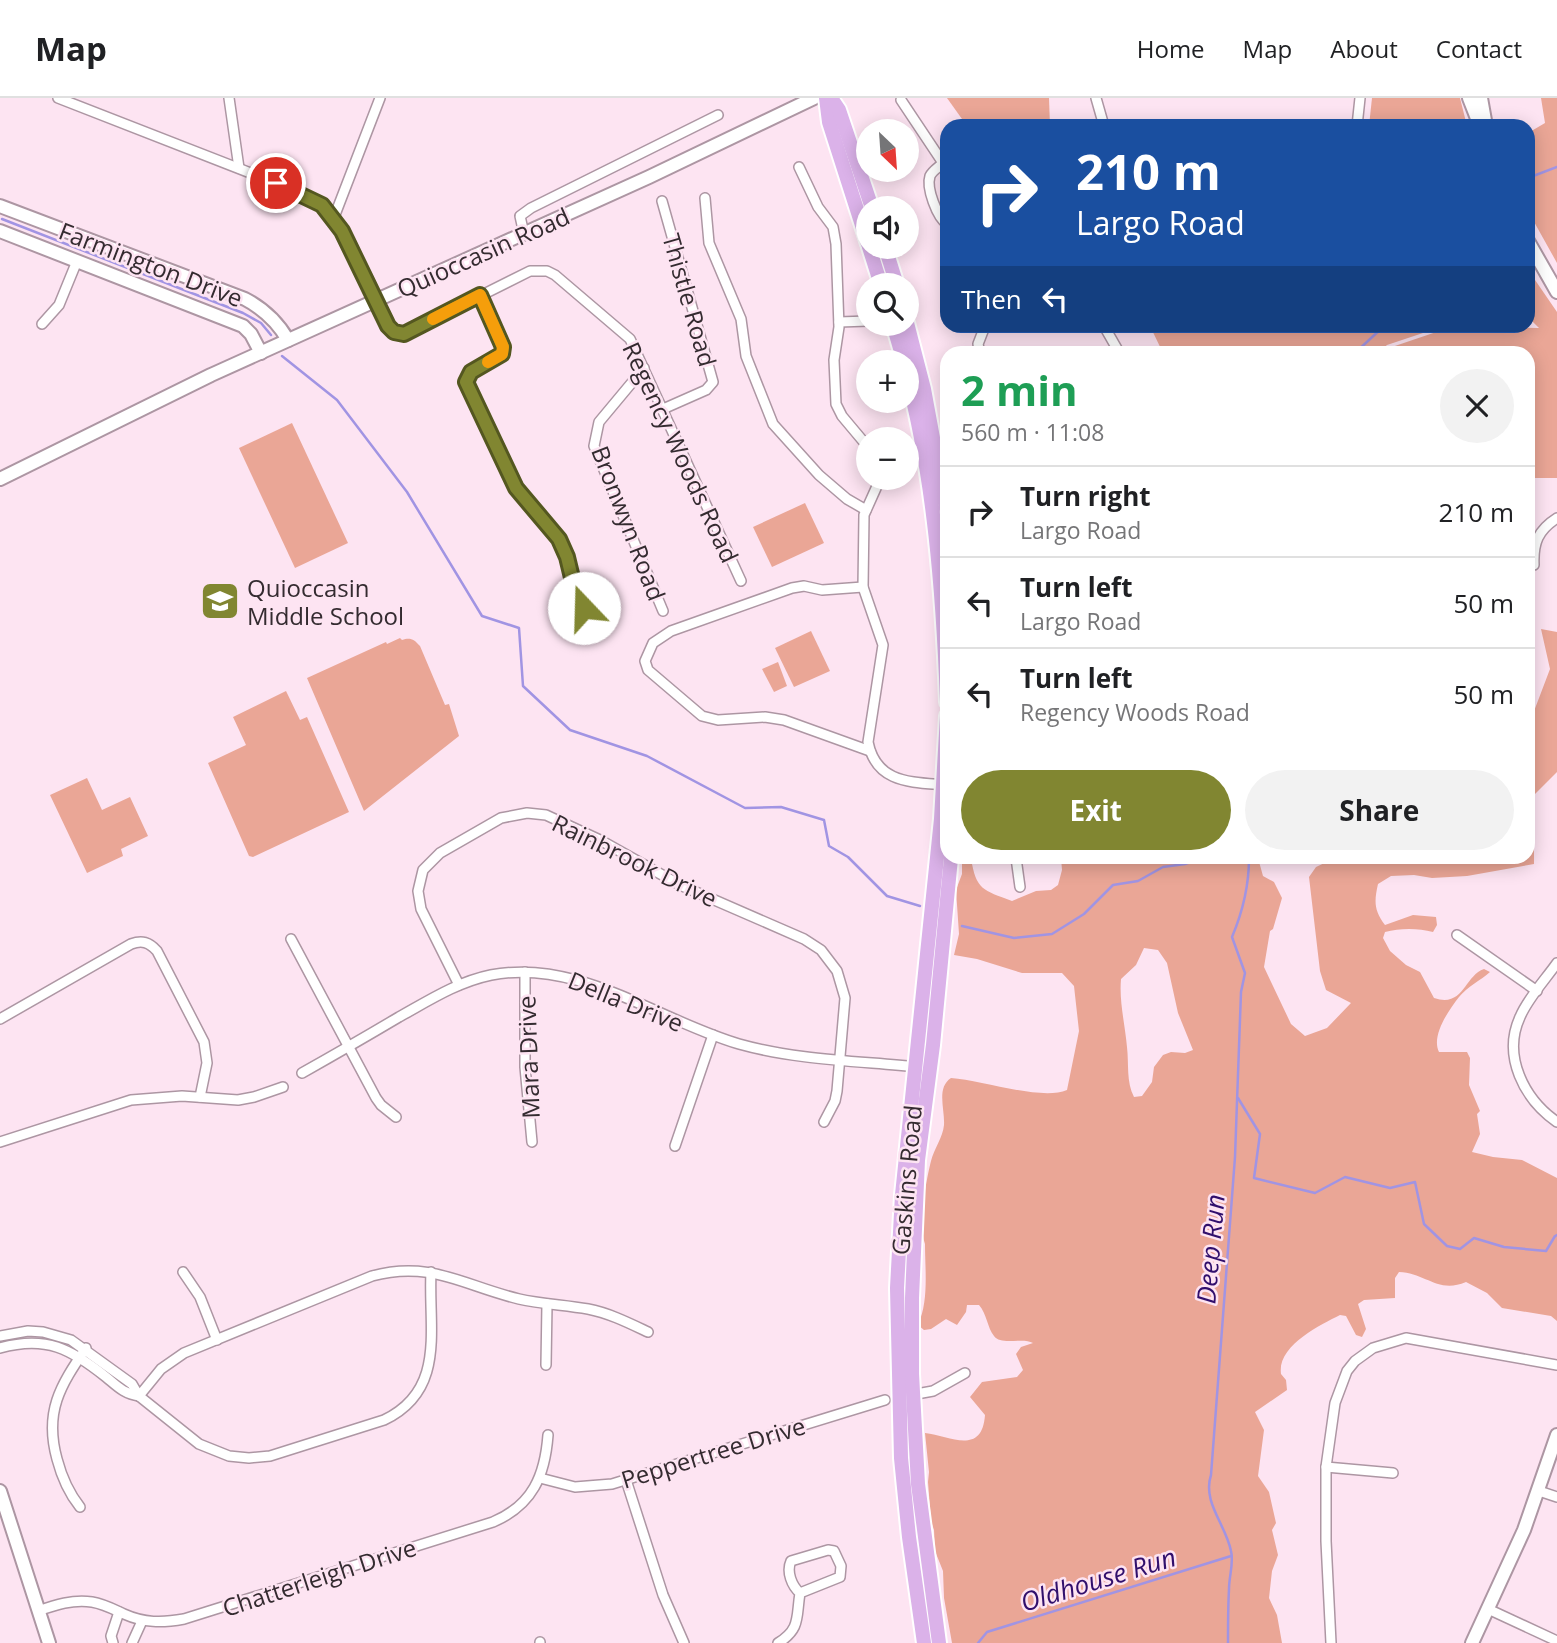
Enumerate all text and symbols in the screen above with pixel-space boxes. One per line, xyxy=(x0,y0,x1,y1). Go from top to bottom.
text: Map xyxy=(35,26,107,71)
text: Home xyxy=(1137,32,1205,65)
text: Map xyxy=(1243,32,1292,65)
text: About xyxy=(1330,32,1398,65)
text: Contact xyxy=(1436,32,1522,65)
north arrow xyxy=(856,119,919,182)
map controls xyxy=(856,119,919,490)
text: 210 m xyxy=(1076,138,1221,204)
icon: right xyxy=(961,147,1052,238)
pin xyxy=(246,153,306,213)
icon: arrive xyxy=(257,164,295,202)
button: sound xyxy=(856,196,919,259)
street label: Quioccasin Road xyxy=(391,199,575,305)
text: Largo Road xyxy=(1076,201,1245,244)
street label: Farmington Drive xyxy=(54,214,248,314)
street label: Thistle Road xyxy=(655,230,725,370)
button: search xyxy=(856,273,919,336)
icon: left xyxy=(1036,280,1074,318)
text: Then xyxy=(961,281,1022,317)
street label: Regency Woods Road xyxy=(615,336,747,568)
button: + xyxy=(856,350,919,413)
text: 2 min xyxy=(961,361,1078,418)
button: close xyxy=(1440,369,1514,443)
text: 560 m · 11:08 xyxy=(961,416,1104,448)
button: − xyxy=(856,427,919,490)
street label: Bronwyn Road xyxy=(584,441,674,605)
text: Turn right xyxy=(1020,478,1151,514)
icon: right xyxy=(961,493,999,531)
text: 210 m xyxy=(1439,494,1514,530)
text: Largo Road xyxy=(1020,514,1141,546)
text: Turn left xyxy=(1020,569,1132,605)
place label: Quioccasin Middle School xyxy=(247,571,404,632)
position arrow xyxy=(547,571,621,645)
school or university icon: Quioccasin Middle School xyxy=(199,580,241,622)
icon: left xyxy=(961,584,999,622)
text: 50 m xyxy=(1453,585,1514,621)
text: Largo Road xyxy=(1020,605,1141,637)
text: Turn left xyxy=(1020,660,1132,696)
icon: left xyxy=(961,675,999,713)
text: 50 m xyxy=(1453,676,1514,712)
text: Regency Woods Road xyxy=(1020,696,1250,728)
button: Exit xyxy=(961,770,1231,850)
button: Share xyxy=(1245,770,1514,850)
street label: Rainbrook Drive xyxy=(547,806,723,914)
street label: Della Drive xyxy=(564,963,688,1039)
street label: Mara Drive xyxy=(509,995,547,1119)
street label: Gaskins Road xyxy=(883,1104,929,1256)
water label: Deep Run xyxy=(1187,1193,1233,1305)
street label: Peppertree Drive xyxy=(617,1408,809,1496)
street label: Chatterleigh Drive xyxy=(218,1530,420,1624)
water label: Oldhouse Run xyxy=(1016,1538,1180,1620)

